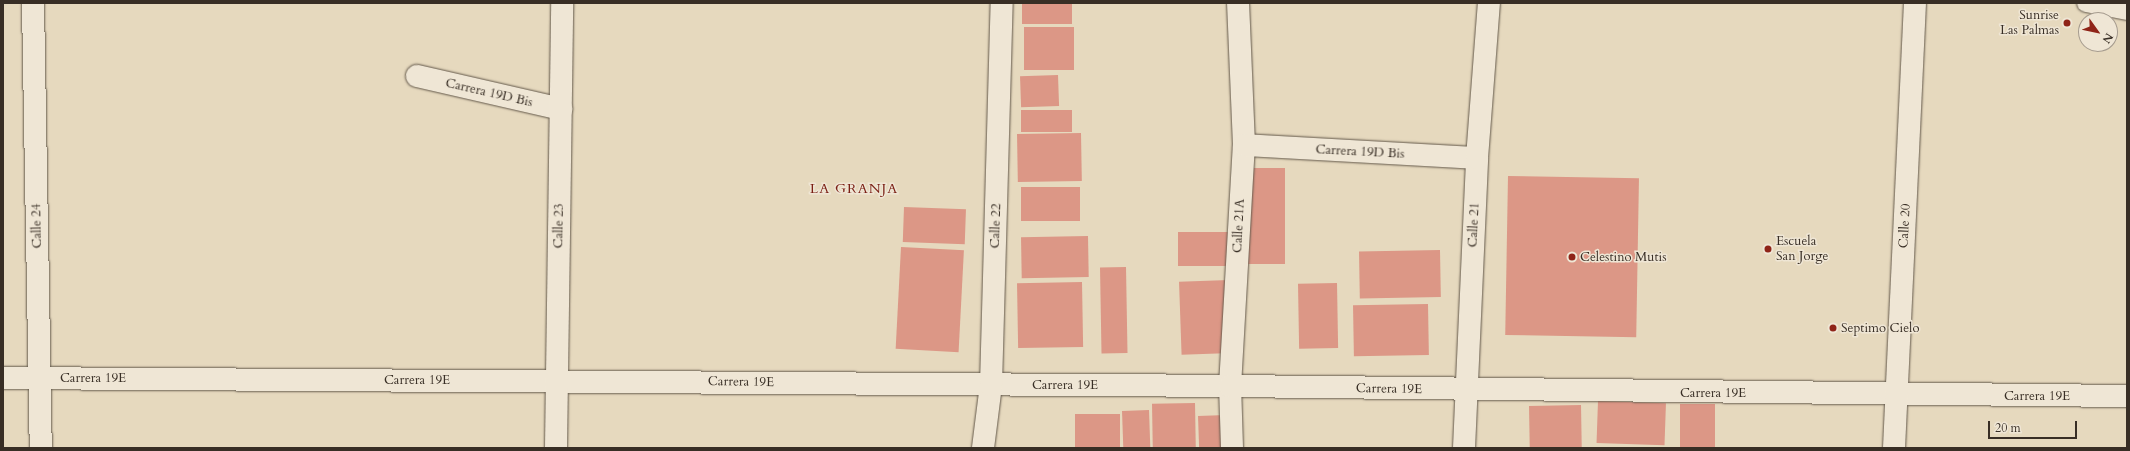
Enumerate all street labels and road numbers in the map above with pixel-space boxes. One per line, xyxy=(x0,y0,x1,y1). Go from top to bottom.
street label: Carrera 19D Bis xyxy=(444,75,534,111)
street label: Carrera 19D Bis xyxy=(1315,142,1405,162)
street label: Calle 21A xyxy=(1230,199,1248,253)
street label: Calle 21 xyxy=(1465,202,1483,248)
street label: Calle 24 xyxy=(29,203,45,249)
street label: Calle 23 xyxy=(551,203,567,249)
street label: Calle 22 xyxy=(987,203,1005,249)
street label: Calle 20 xyxy=(1896,203,1914,249)
street label: Carrera 19E xyxy=(60,370,126,386)
street label: Carrera 19E xyxy=(384,372,450,388)
street label: Carrera 19E xyxy=(708,374,774,390)
street label: Carrera 19E xyxy=(1032,377,1098,393)
street label: Carrera 19E xyxy=(1356,381,1422,397)
street label: Carrera 19E xyxy=(1680,385,1746,401)
street label: Carrera 19E xyxy=(2004,388,2070,404)

